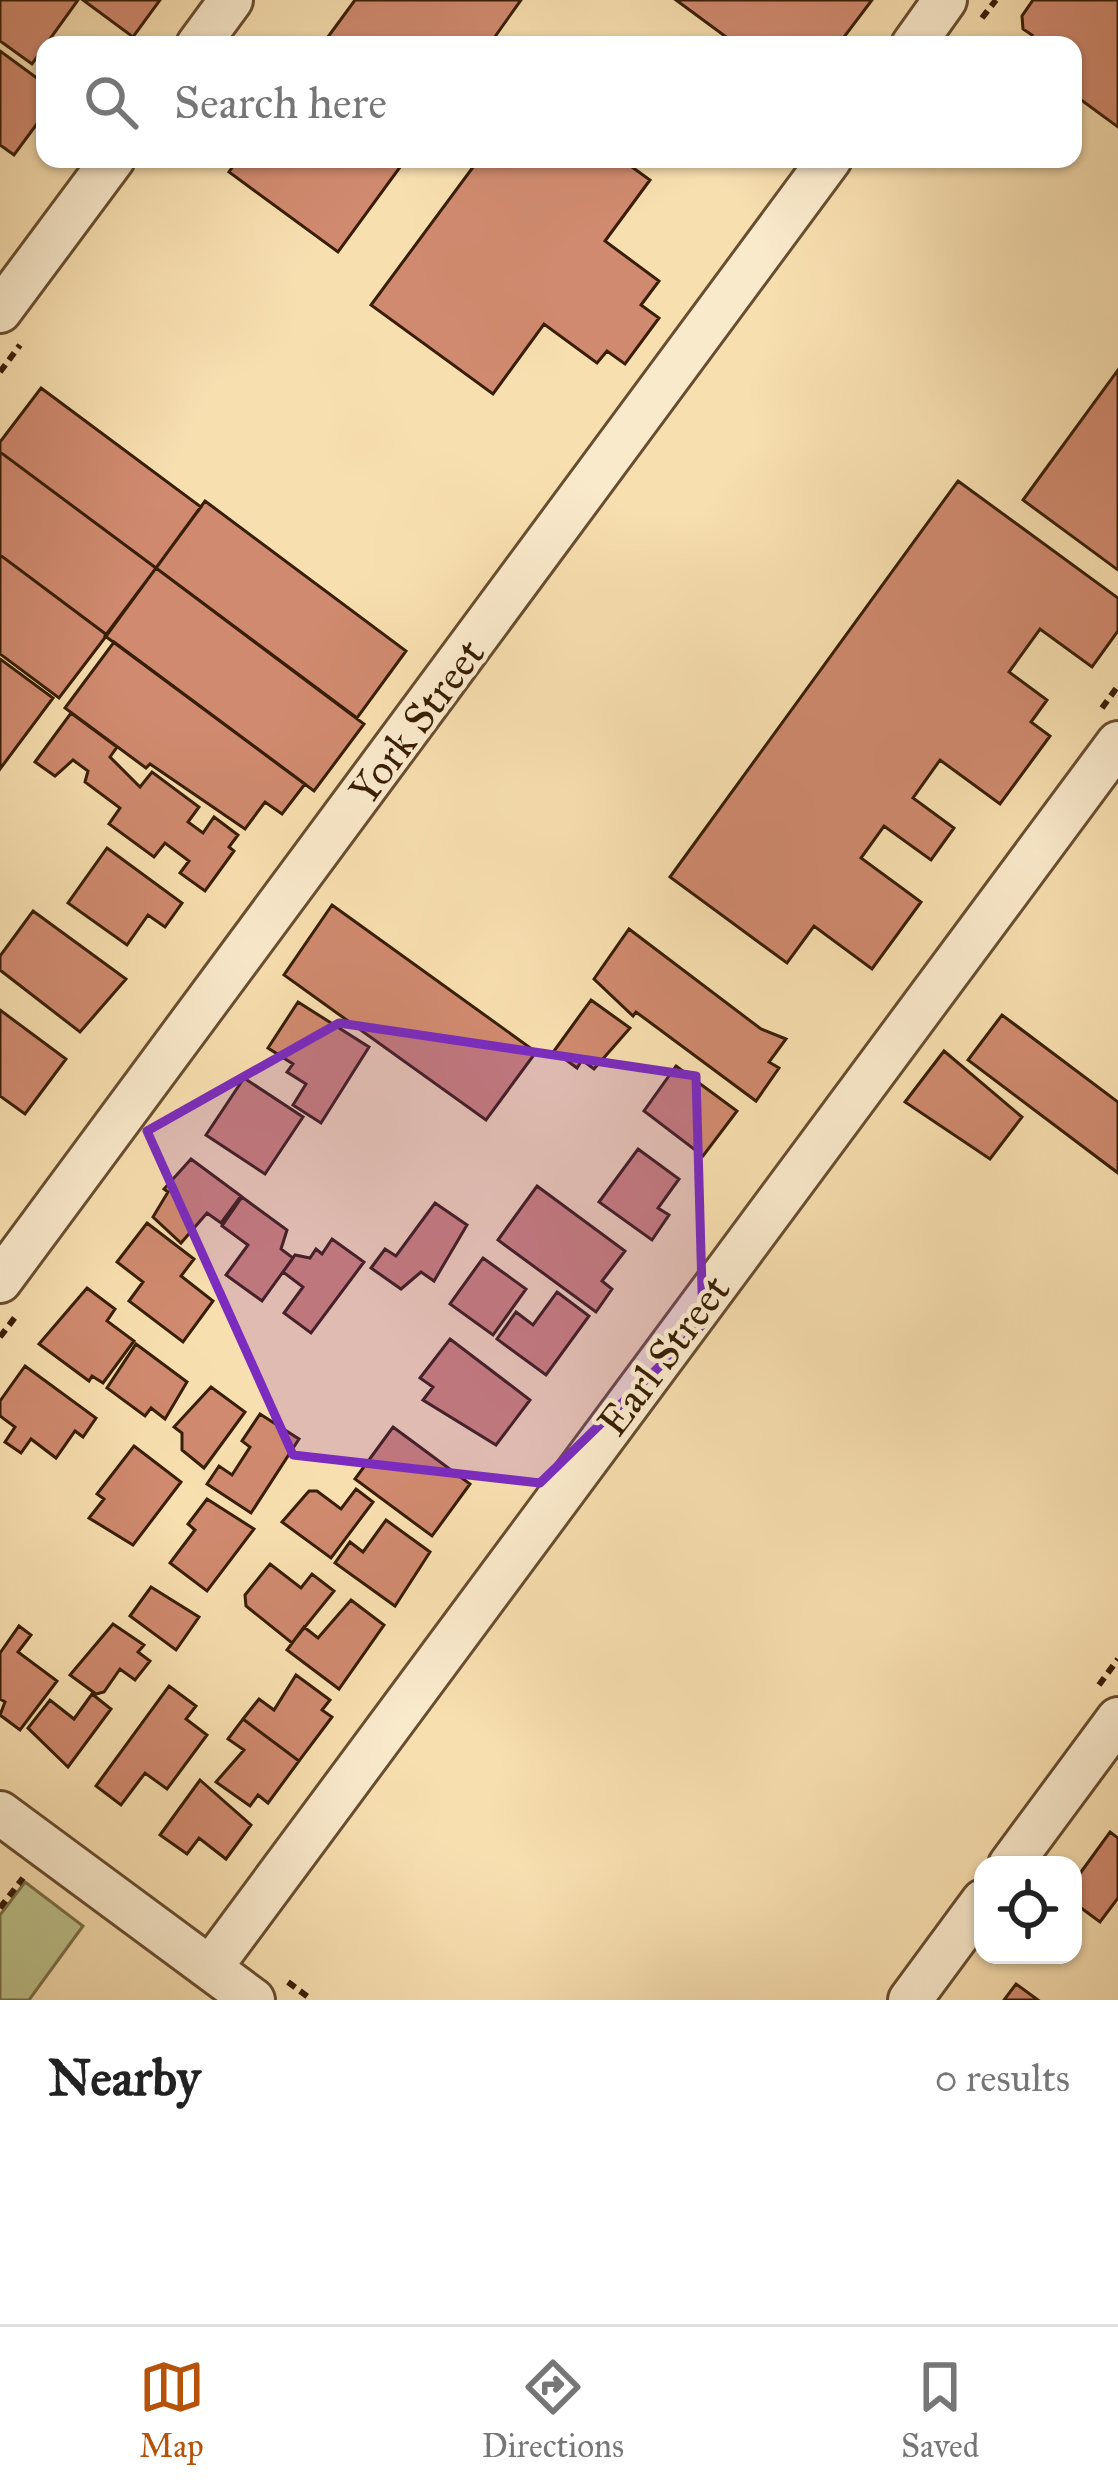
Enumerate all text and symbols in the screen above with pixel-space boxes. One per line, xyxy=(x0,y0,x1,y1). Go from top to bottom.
search box xyxy=(36,36,1082,168)
icon: search xyxy=(78,69,144,135)
text: Search here xyxy=(174,75,387,130)
street label: York Street xyxy=(338,629,496,814)
street label: Earl Street xyxy=(586,1265,741,1446)
map controls xyxy=(974,1856,1082,1964)
button: locate xyxy=(974,1856,1082,1964)
text: Nearby xyxy=(48,2047,200,2109)
text: 0 results xyxy=(935,2054,1070,2102)
tab: Map xyxy=(139,2354,205,2466)
tab: Directions xyxy=(482,2354,624,2466)
tab: Saved xyxy=(901,2354,979,2466)

